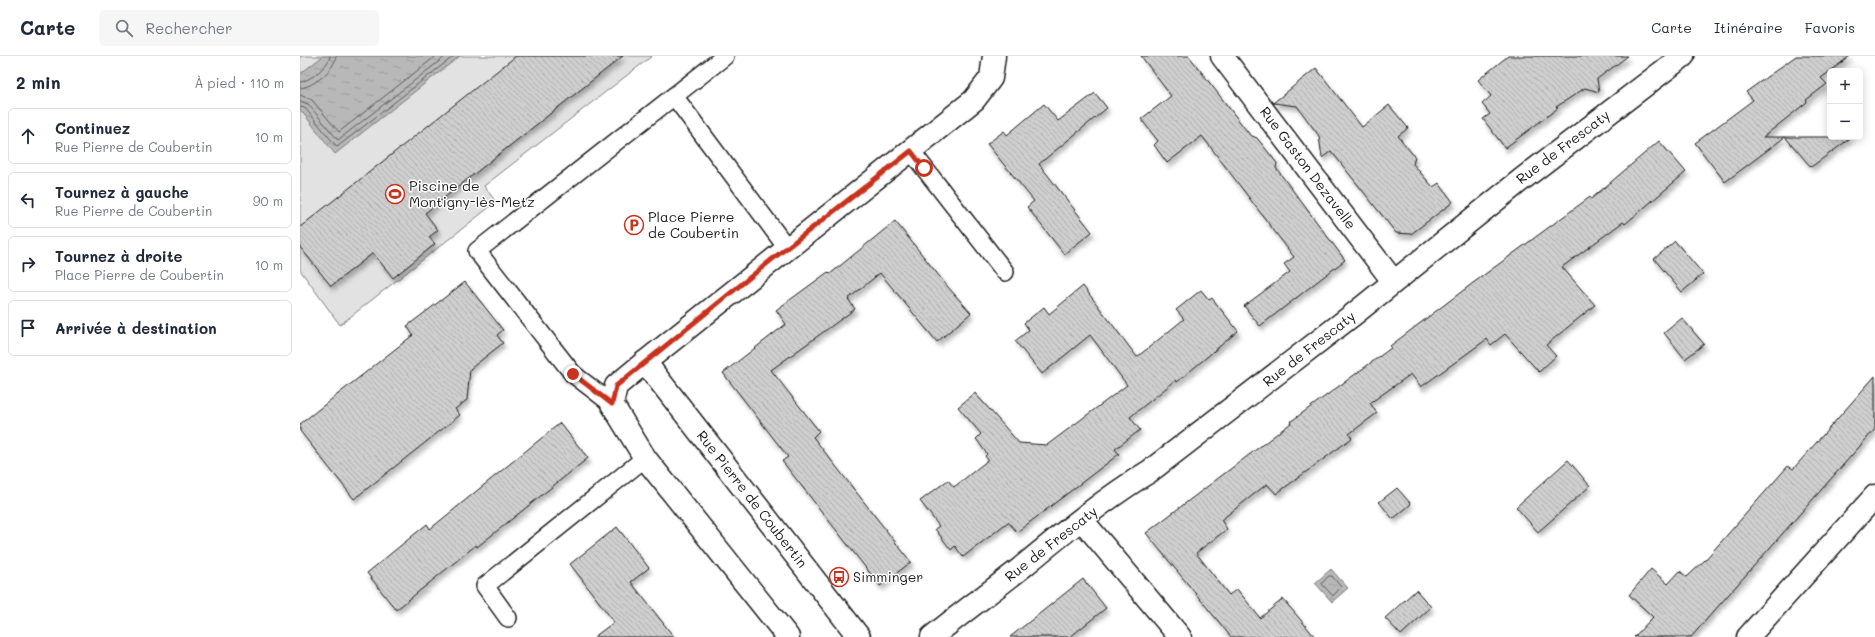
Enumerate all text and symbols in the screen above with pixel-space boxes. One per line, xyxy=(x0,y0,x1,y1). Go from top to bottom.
search box xyxy=(99,10,379,46)
text: Carte xyxy=(20,15,75,40)
icon: search xyxy=(113,17,135,39)
text: Rechercher xyxy=(145,18,233,38)
text: Carte xyxy=(1651,18,1692,37)
text: Itinéraire xyxy=(1714,18,1783,37)
text: Favoris xyxy=(1805,18,1855,37)
map controls xyxy=(1827,68,1863,140)
button: + xyxy=(1827,68,1863,104)
text: 2 min xyxy=(16,71,61,93)
text: À pied · 110 m xyxy=(194,74,284,91)
street label: Rue Gaston Dezavelle xyxy=(1256,103,1361,233)
button: − xyxy=(1827,104,1863,140)
street label: Rue de Frescaty xyxy=(1512,105,1613,188)
text: Continuez xyxy=(55,118,130,138)
icon: ahead xyxy=(17,125,39,147)
text: 10 m xyxy=(255,128,283,145)
text: Rue Pierre de Coubertin xyxy=(55,138,212,155)
route start xyxy=(915,159,933,177)
place label: Piscine de Montigny-lès-Metz xyxy=(409,176,535,211)
text: Tournez à gauche xyxy=(55,182,189,202)
sports icon: Piscine de Montigny-lès-Metz xyxy=(384,183,406,205)
icon: left xyxy=(17,189,39,211)
text: 90 m xyxy=(253,192,283,209)
text: Rue Pierre de Coubertin xyxy=(55,202,212,219)
place label: Place Pierre de Coubertin xyxy=(648,207,739,242)
parking icon: Place Pierre de Coubertin xyxy=(623,214,645,236)
text: Tournez à droite xyxy=(55,246,183,266)
icon: right xyxy=(17,253,39,275)
text: 10 m xyxy=(255,256,283,273)
text: Place Pierre de Coubertin xyxy=(55,266,224,283)
street label: Rue de Frescaty xyxy=(1258,306,1359,391)
icon: arrive xyxy=(17,317,39,339)
text: Arrivée à destination xyxy=(55,318,217,338)
route end xyxy=(564,365,582,383)
street label: Rue Pierre de Coubertin xyxy=(693,426,812,571)
street label: Rue de Frescaty xyxy=(1000,501,1101,586)
bus stop icon: Simminger xyxy=(828,566,850,588)
place label: Simminger xyxy=(853,567,923,586)

